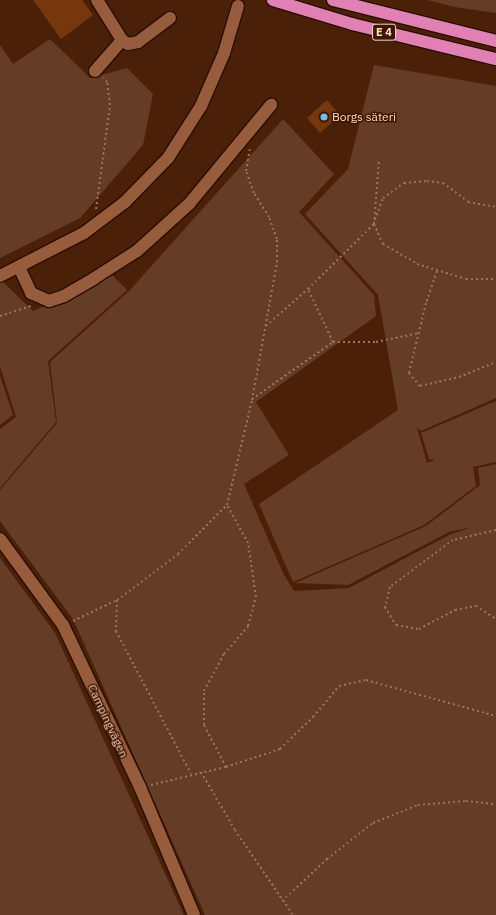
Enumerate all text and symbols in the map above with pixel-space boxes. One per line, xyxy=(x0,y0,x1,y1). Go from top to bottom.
road number: E 4 xyxy=(372,23,396,41)
place label: Borgs säteri xyxy=(332,110,396,124)
marker: Borgs säteri xyxy=(319,112,329,122)
street label: Campingvägen xyxy=(85,682,131,760)

